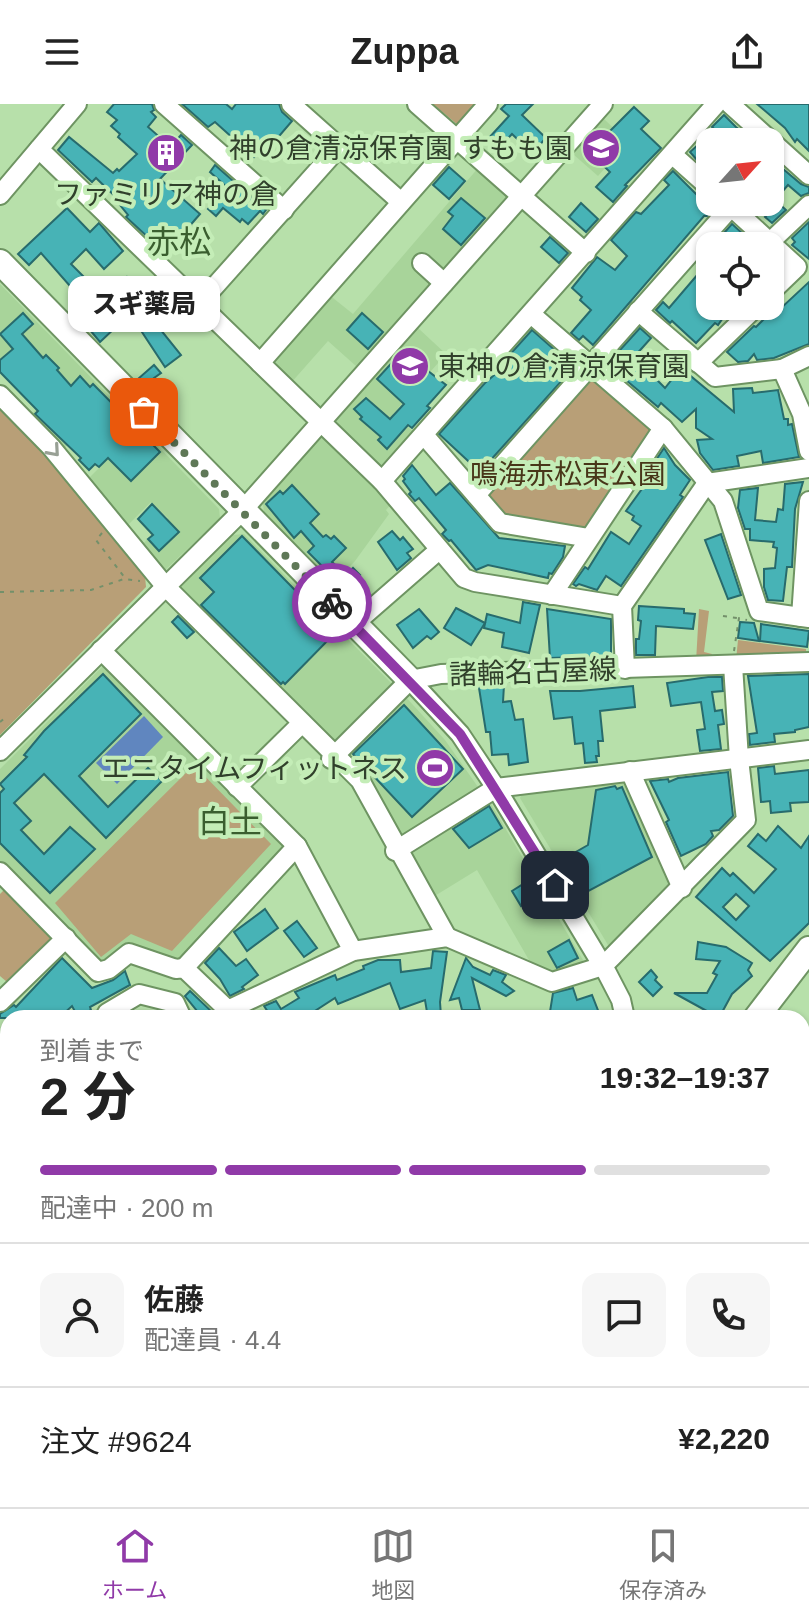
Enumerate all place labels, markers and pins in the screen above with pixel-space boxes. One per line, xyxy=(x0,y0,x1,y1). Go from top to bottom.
school or university icon: 神の倉清涼保育園 すもも園 xyxy=(580,127,622,169)
building icon: ファミリア神の倉 xyxy=(145,132,187,174)
place label: 神の倉清涼保育園 すもも園 xyxy=(229,133,573,164)
place label: ファミリア神の倉 xyxy=(54,179,278,210)
callout: スギ薬局 xyxy=(68,276,220,332)
school or university icon: 東神の倉清涼保育園 xyxy=(389,345,431,387)
place label: 東神の倉清涼保育園 xyxy=(438,351,690,382)
pin xyxy=(110,378,178,446)
sports icon: エニタイムフィットネス xyxy=(414,747,456,789)
place label: エニタイムフィットネス xyxy=(102,753,407,784)
pin xyxy=(521,851,589,919)

